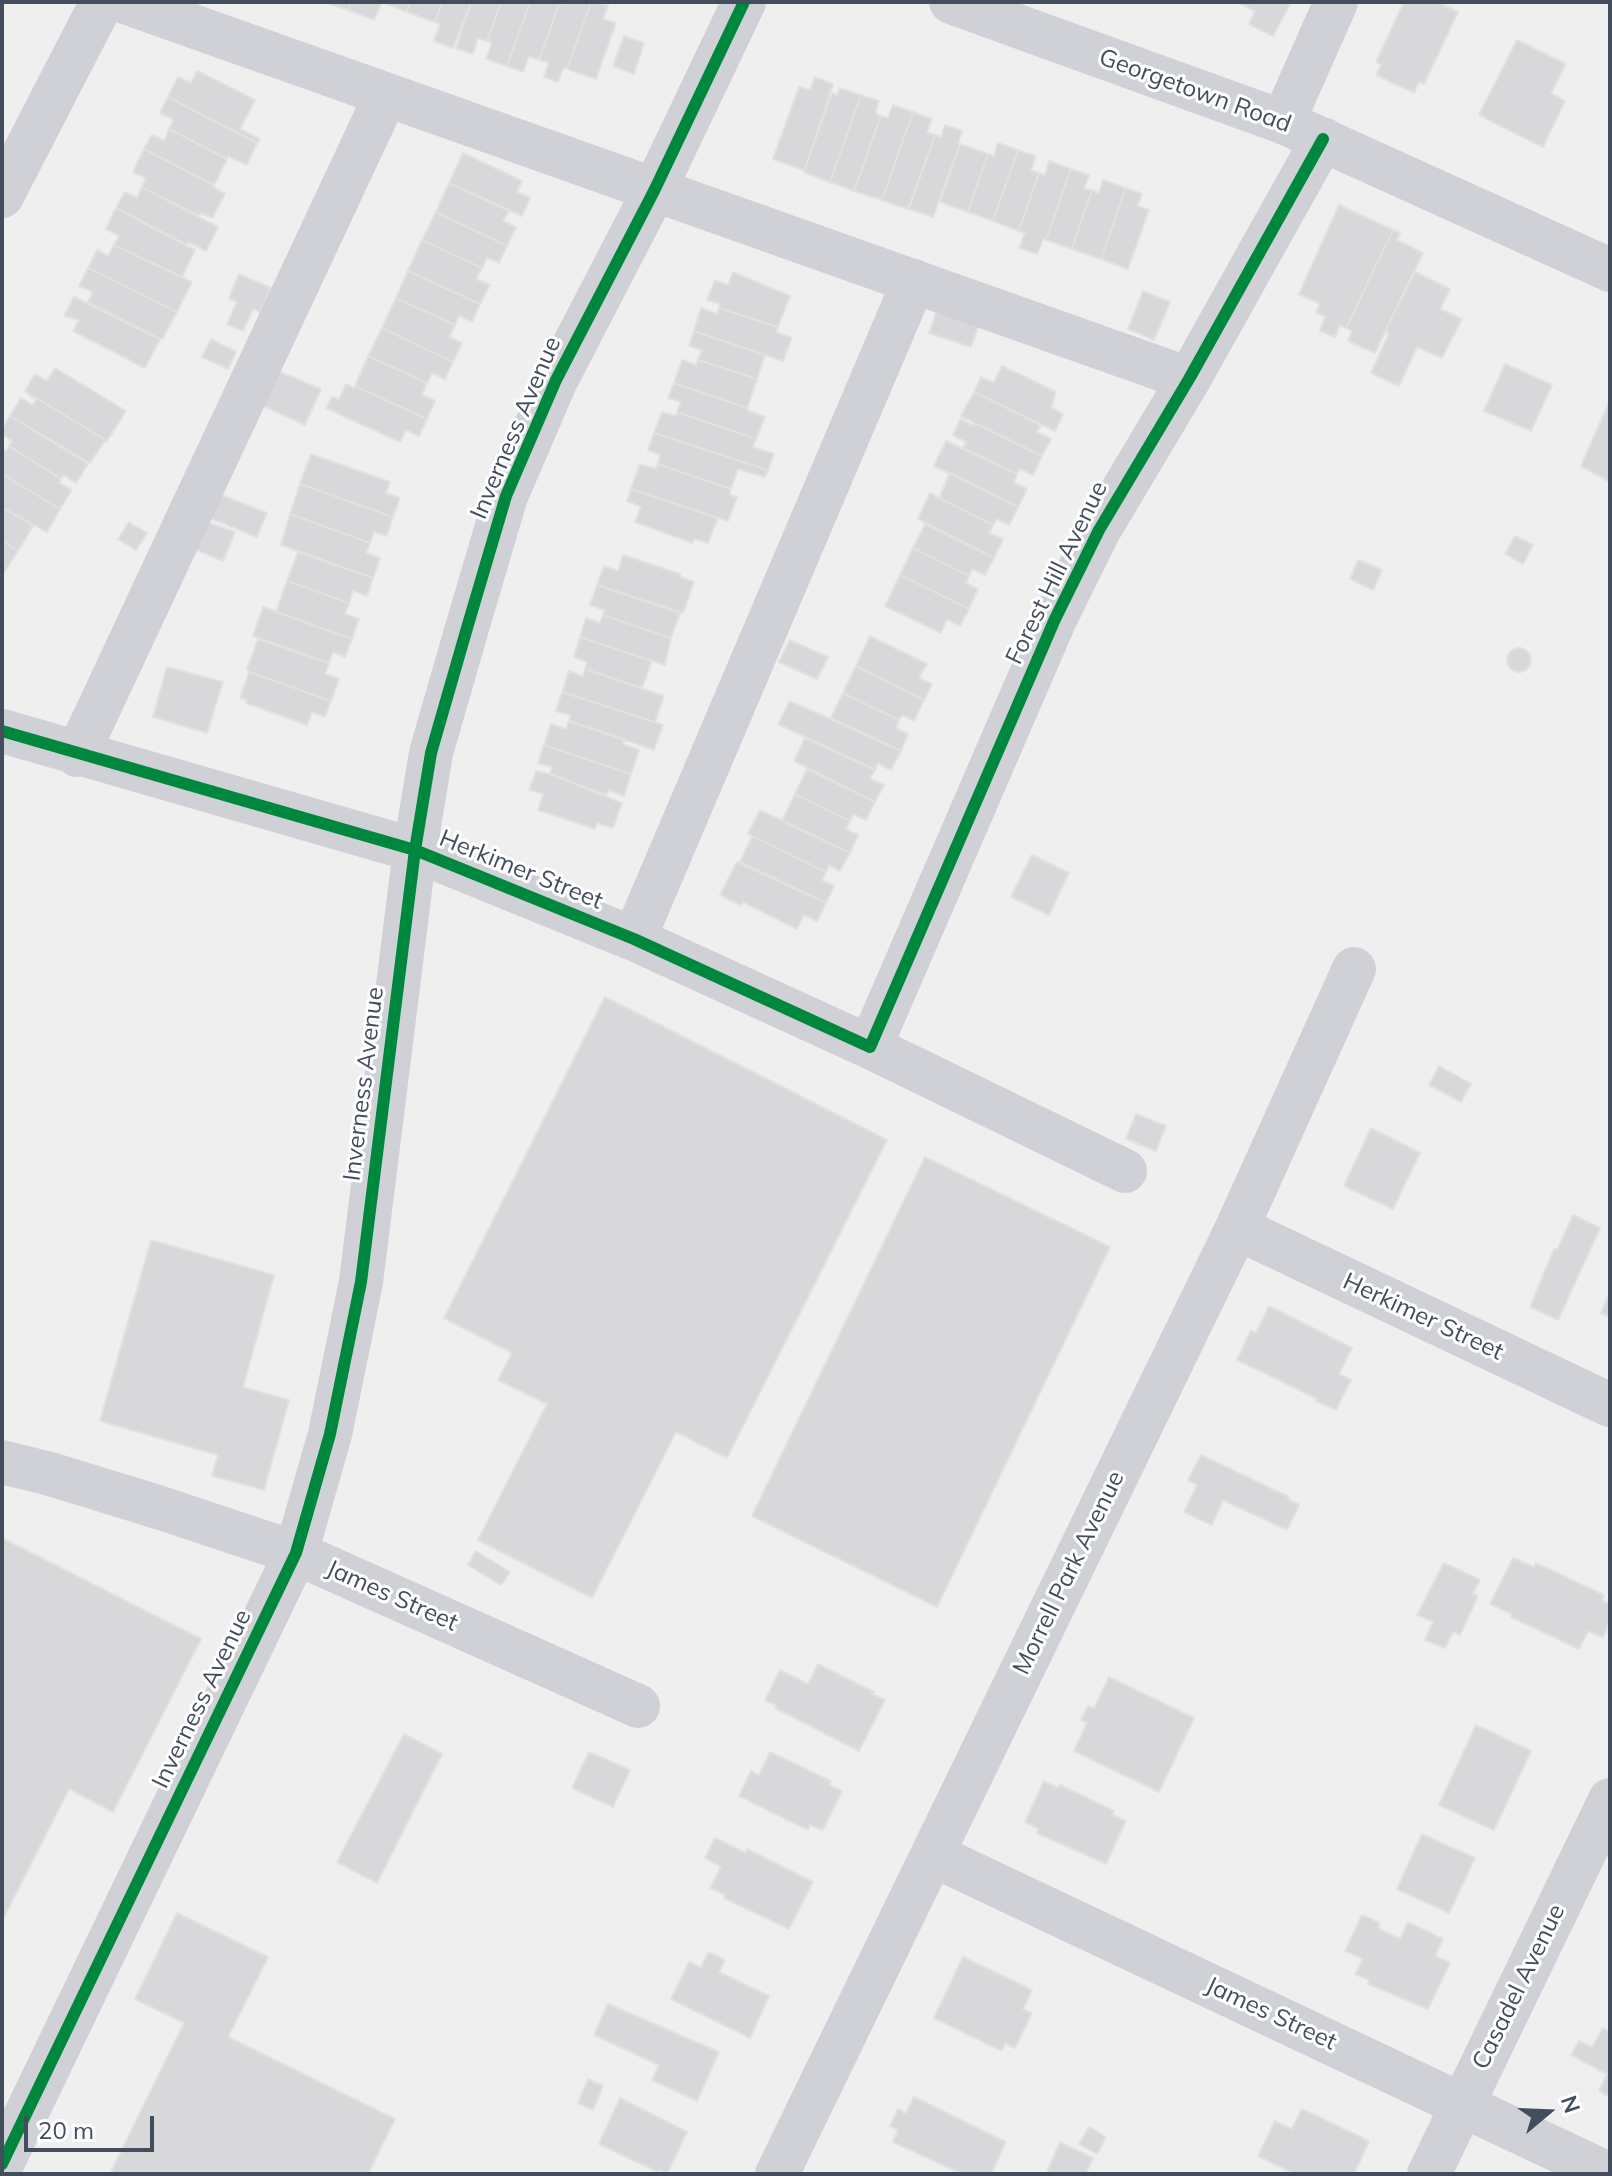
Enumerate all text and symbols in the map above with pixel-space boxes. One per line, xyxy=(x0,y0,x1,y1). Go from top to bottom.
street label: Georgetown Road xyxy=(1095,43,1295,139)
street label: Inverness Avenue xyxy=(465,332,567,524)
street label: Forest Hill Avenue xyxy=(1000,477,1114,669)
street label: Herkimer Street xyxy=(435,824,607,916)
street label: Inverness Avenue xyxy=(338,985,390,1183)
street label: Herkimer Street xyxy=(1338,1267,1508,1367)
street label: Morrell Park Avenue xyxy=(1007,1467,1131,1679)
street label: James Street xyxy=(322,1554,462,1638)
street label: Inverness Avenue xyxy=(146,1605,258,1793)
street label: Casadel Avenue xyxy=(1467,1900,1571,2074)
street label: James Street xyxy=(1201,1971,1341,2057)
north arrow xyxy=(1508,2072,1588,2152)
text: N xyxy=(1555,2092,1587,2117)
scale bar xyxy=(28,2100,158,2150)
text: 20 m xyxy=(38,2115,94,2145)

